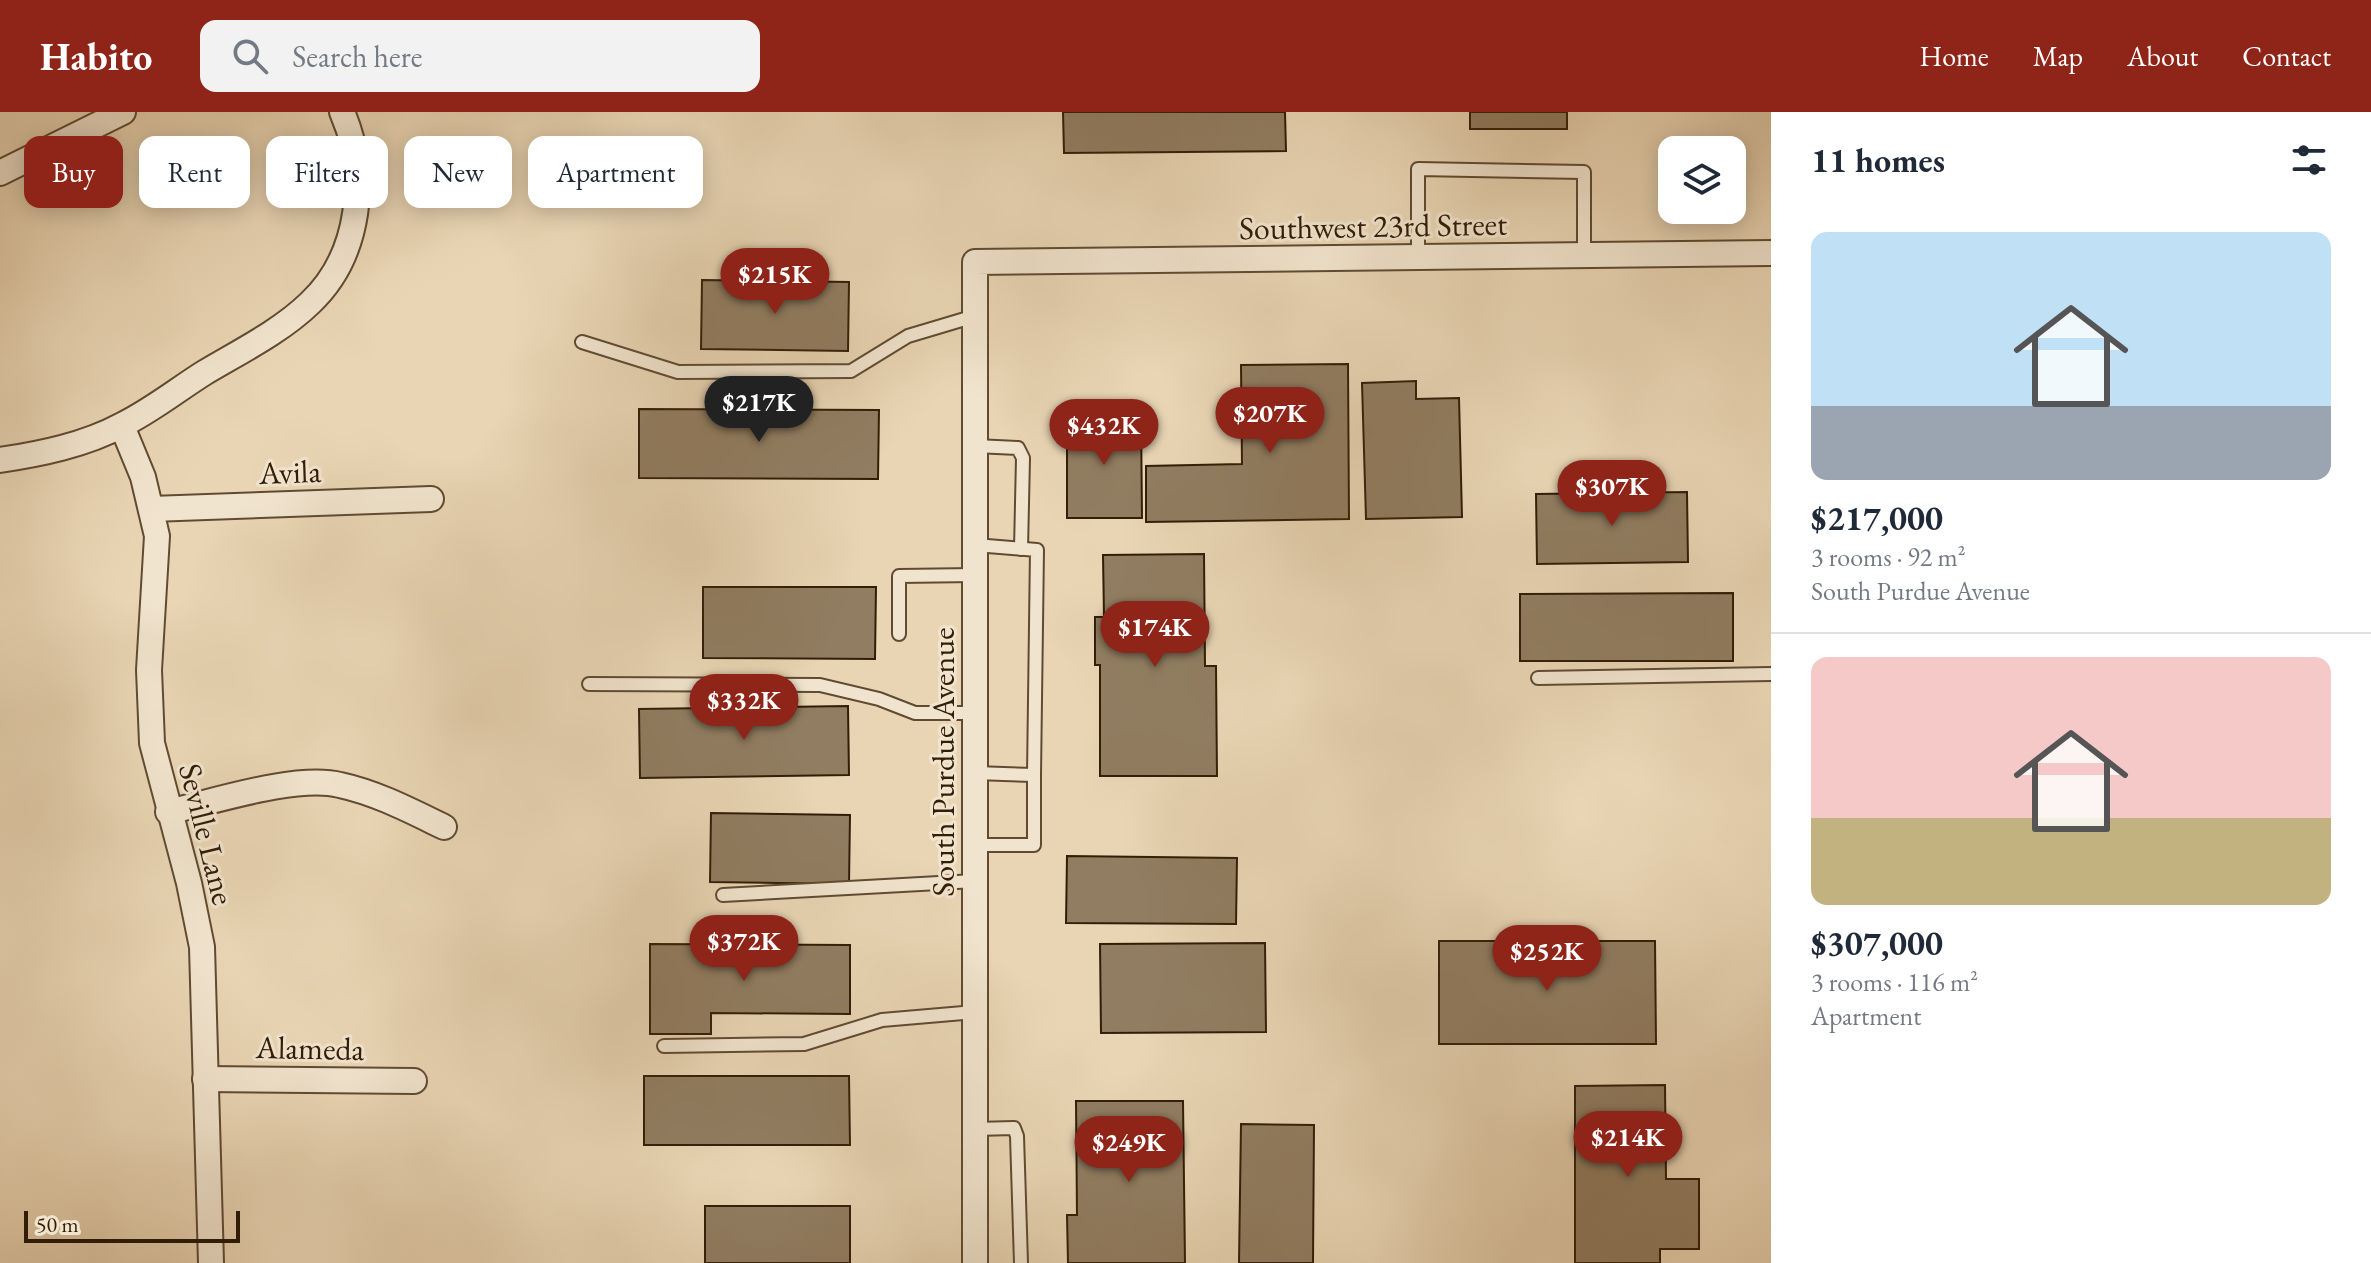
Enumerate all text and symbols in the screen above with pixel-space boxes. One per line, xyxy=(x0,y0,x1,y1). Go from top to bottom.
search box xyxy=(200,20,760,92)
text: Habito xyxy=(40,32,152,81)
icon: search xyxy=(228,34,272,78)
text: Search here xyxy=(292,37,422,76)
text: Home xyxy=(1919,38,1989,74)
text: Map xyxy=(2033,38,2083,74)
text: About xyxy=(2127,38,2198,74)
text: Contact xyxy=(2242,38,2331,74)
chip: Buy xyxy=(24,136,123,208)
chip: Rent xyxy=(139,136,250,208)
chip: Filters xyxy=(266,136,388,208)
chip: New xyxy=(404,136,512,208)
chip: Apartment xyxy=(528,136,703,208)
map controls xyxy=(1658,136,1746,224)
button: layers xyxy=(1658,136,1746,224)
text: 11 homes xyxy=(1811,138,1945,182)
icon: filters xyxy=(2287,138,2331,182)
street label: Southwest 23rd Street xyxy=(1239,203,1507,249)
pin: $215K xyxy=(719,248,831,316)
text: $215K xyxy=(738,257,812,291)
icon: home xyxy=(1999,284,2143,428)
pin: $217K xyxy=(703,376,815,444)
text: $217K xyxy=(722,385,796,419)
pin: $207K xyxy=(1214,387,1326,455)
text: $207K xyxy=(1233,396,1307,430)
pin: $432K xyxy=(1048,399,1160,467)
text: $432K xyxy=(1067,408,1141,442)
street label: Avila xyxy=(257,450,322,494)
pin: $307K xyxy=(1556,460,1668,528)
text: $307K xyxy=(1575,469,1649,503)
text: $217,000 xyxy=(1811,496,1943,540)
text: 3 rooms · 92 m² xyxy=(1811,540,1966,574)
text: South Purdue Avenue xyxy=(1811,574,2030,608)
pin: $174K xyxy=(1099,601,1211,669)
text: $174K xyxy=(1118,610,1192,644)
street label: South Purdue Avenue xyxy=(922,627,964,897)
pin: $332K xyxy=(688,674,800,742)
text: $332K xyxy=(707,683,781,717)
icon: home xyxy=(1999,709,2143,853)
street label: Seville Lane xyxy=(169,759,245,909)
pin: $372K xyxy=(688,915,800,983)
text: $307,000 xyxy=(1811,921,1943,965)
text: $372K xyxy=(707,924,781,958)
pin: $252K xyxy=(1491,925,1603,993)
text: $252K xyxy=(1510,934,1584,968)
text: 3 rooms · 116 m² xyxy=(1811,965,1978,999)
text: Apartment xyxy=(1811,999,1921,1033)
street label: Alameda xyxy=(254,1026,365,1070)
pin: $214K xyxy=(1572,1111,1684,1179)
pin: $249K xyxy=(1073,1116,1185,1184)
text: $214K xyxy=(1591,1120,1665,1154)
text: $249K xyxy=(1092,1125,1166,1159)
scale bar xyxy=(24,1207,240,1243)
text: 50 m xyxy=(36,1210,79,1239)

